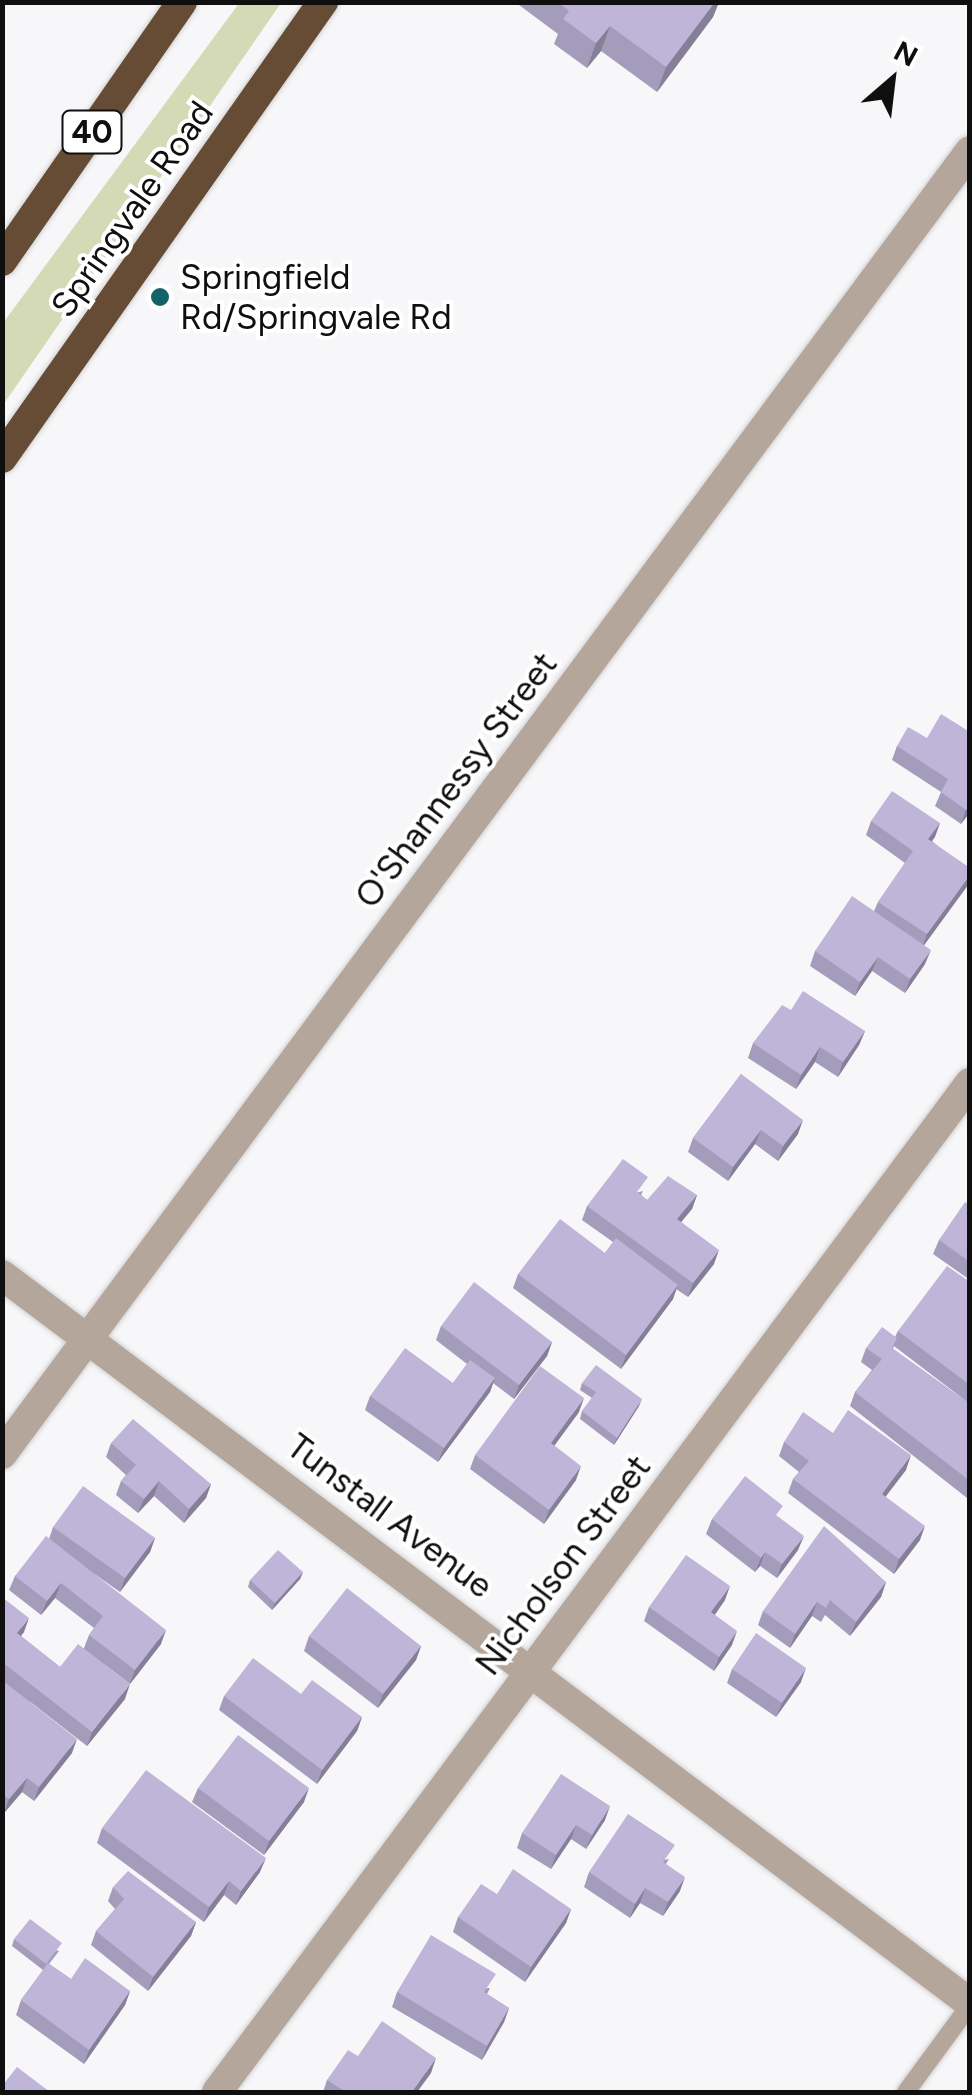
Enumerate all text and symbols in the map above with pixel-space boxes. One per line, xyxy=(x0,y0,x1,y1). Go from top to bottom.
north arrow xyxy=(842,30,942,130)
text: N xyxy=(889,33,924,74)
street label: Springvale Road xyxy=(42,93,222,325)
road number: 40 xyxy=(59,105,124,159)
place label: Springfield Rd/Springvale Rd xyxy=(180,256,452,338)
marker: Springfield Rd/Springvale Rd xyxy=(149,286,171,308)
street label: O'Shannessy Street xyxy=(346,644,566,916)
street label: Tunstall Avenue xyxy=(279,1425,501,1607)
street label: Nicholson Street xyxy=(467,1447,659,1683)

